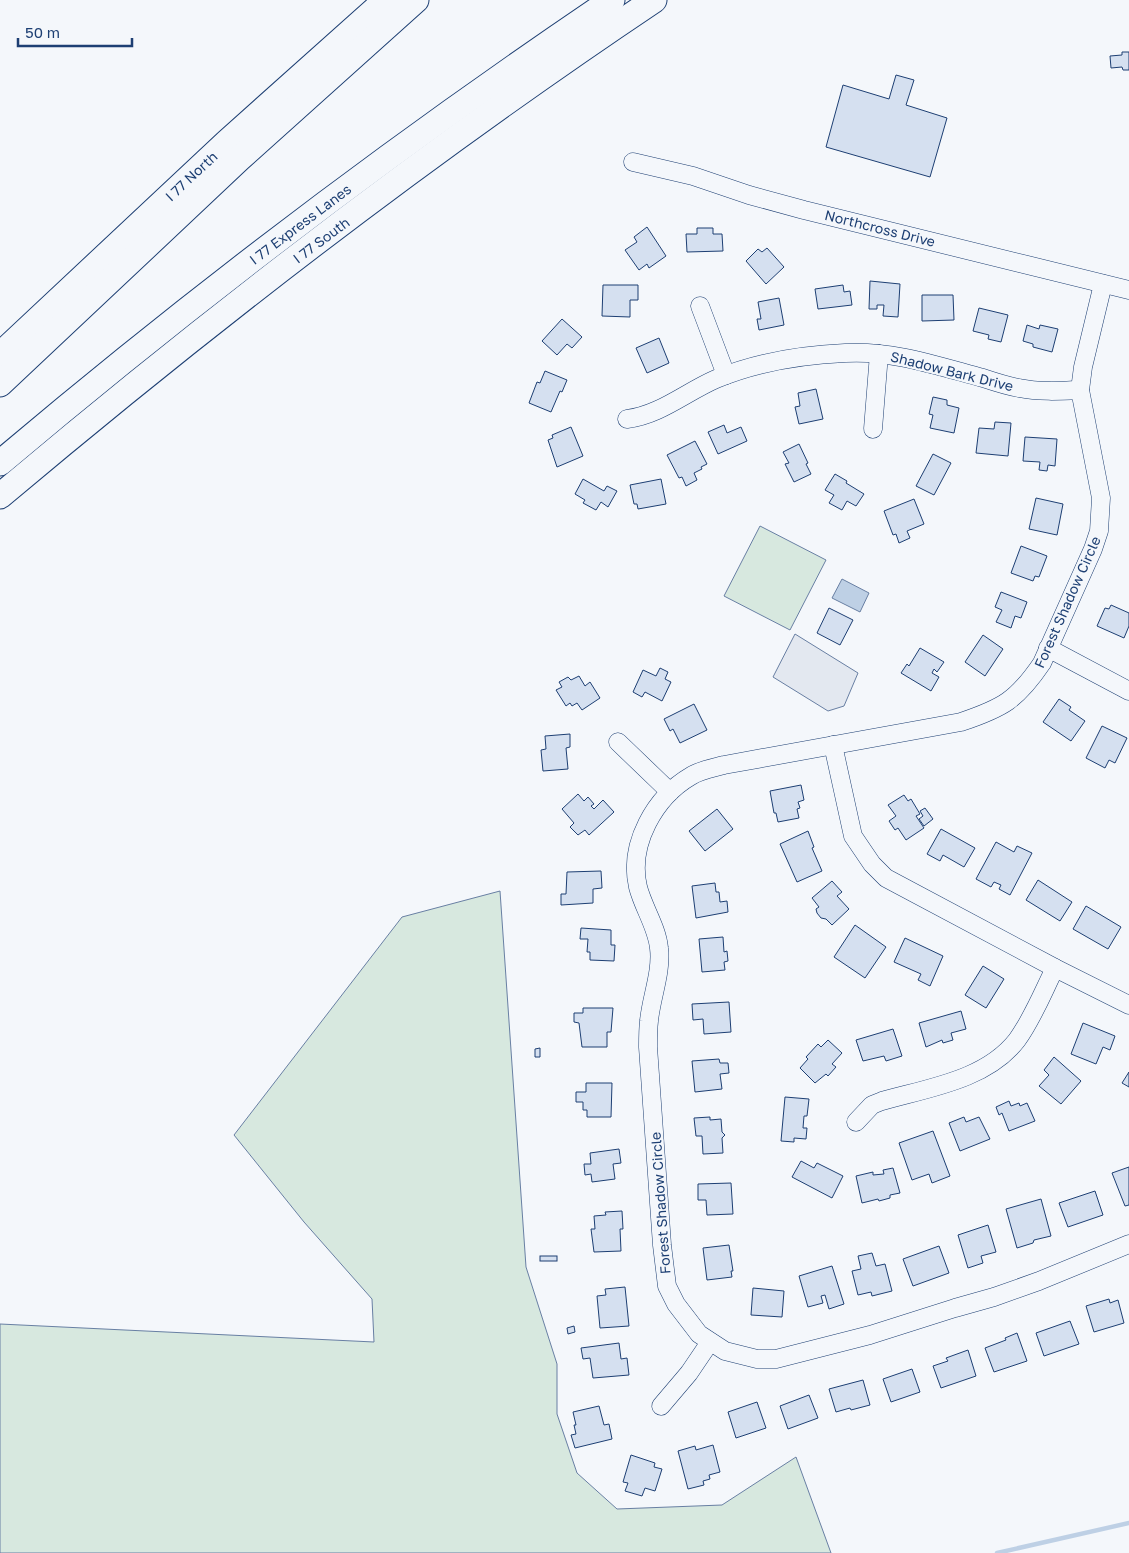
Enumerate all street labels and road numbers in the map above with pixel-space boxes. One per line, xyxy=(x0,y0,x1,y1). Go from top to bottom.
street label: I 77 North xyxy=(161,148,221,204)
street label: I 77 Express Lanes xyxy=(246,180,354,268)
street label: Northcross Drive xyxy=(823,206,937,250)
street label: I 77 South xyxy=(289,213,353,267)
street label: Shadow Bark Drive xyxy=(889,348,1015,394)
street label: Forest Shadow Circle xyxy=(1030,533,1104,671)
street label: Forest Shadow Circle xyxy=(647,1131,673,1275)

